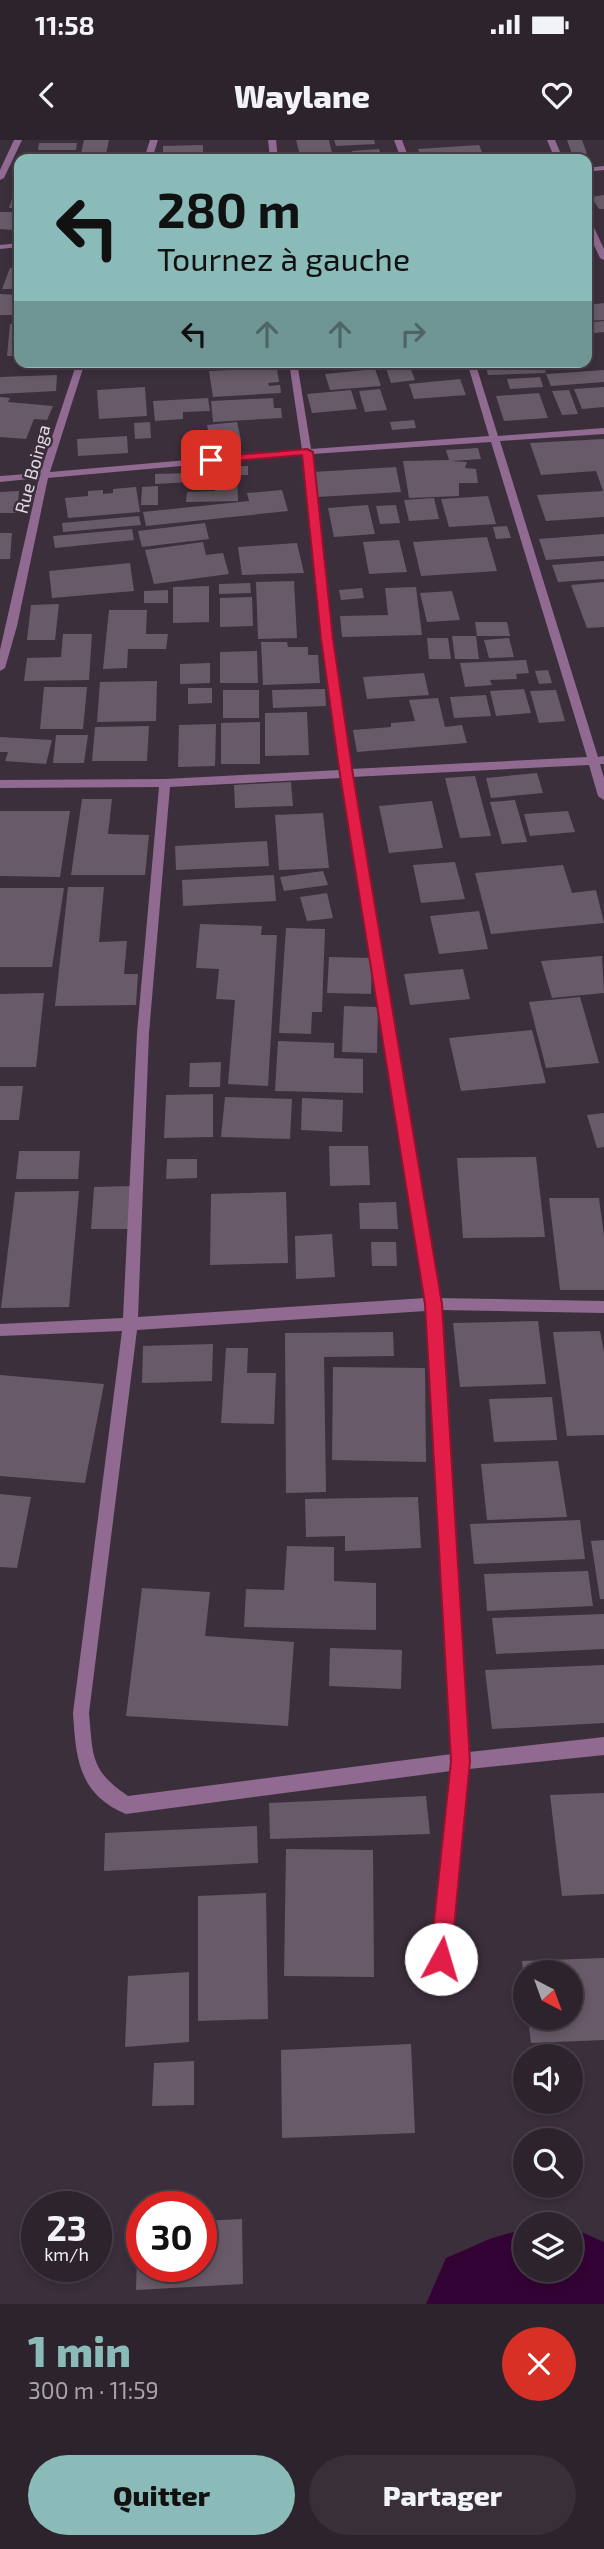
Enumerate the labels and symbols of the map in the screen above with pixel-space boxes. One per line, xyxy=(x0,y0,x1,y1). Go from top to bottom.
street label: Rue Boinga xyxy=(10,422,54,516)
pin xyxy=(181,430,241,490)
position arrow xyxy=(404,1922,478,1996)
north arrow xyxy=(513,1960,583,2030)
speed limit sign: 30 xyxy=(126,2191,217,2282)

